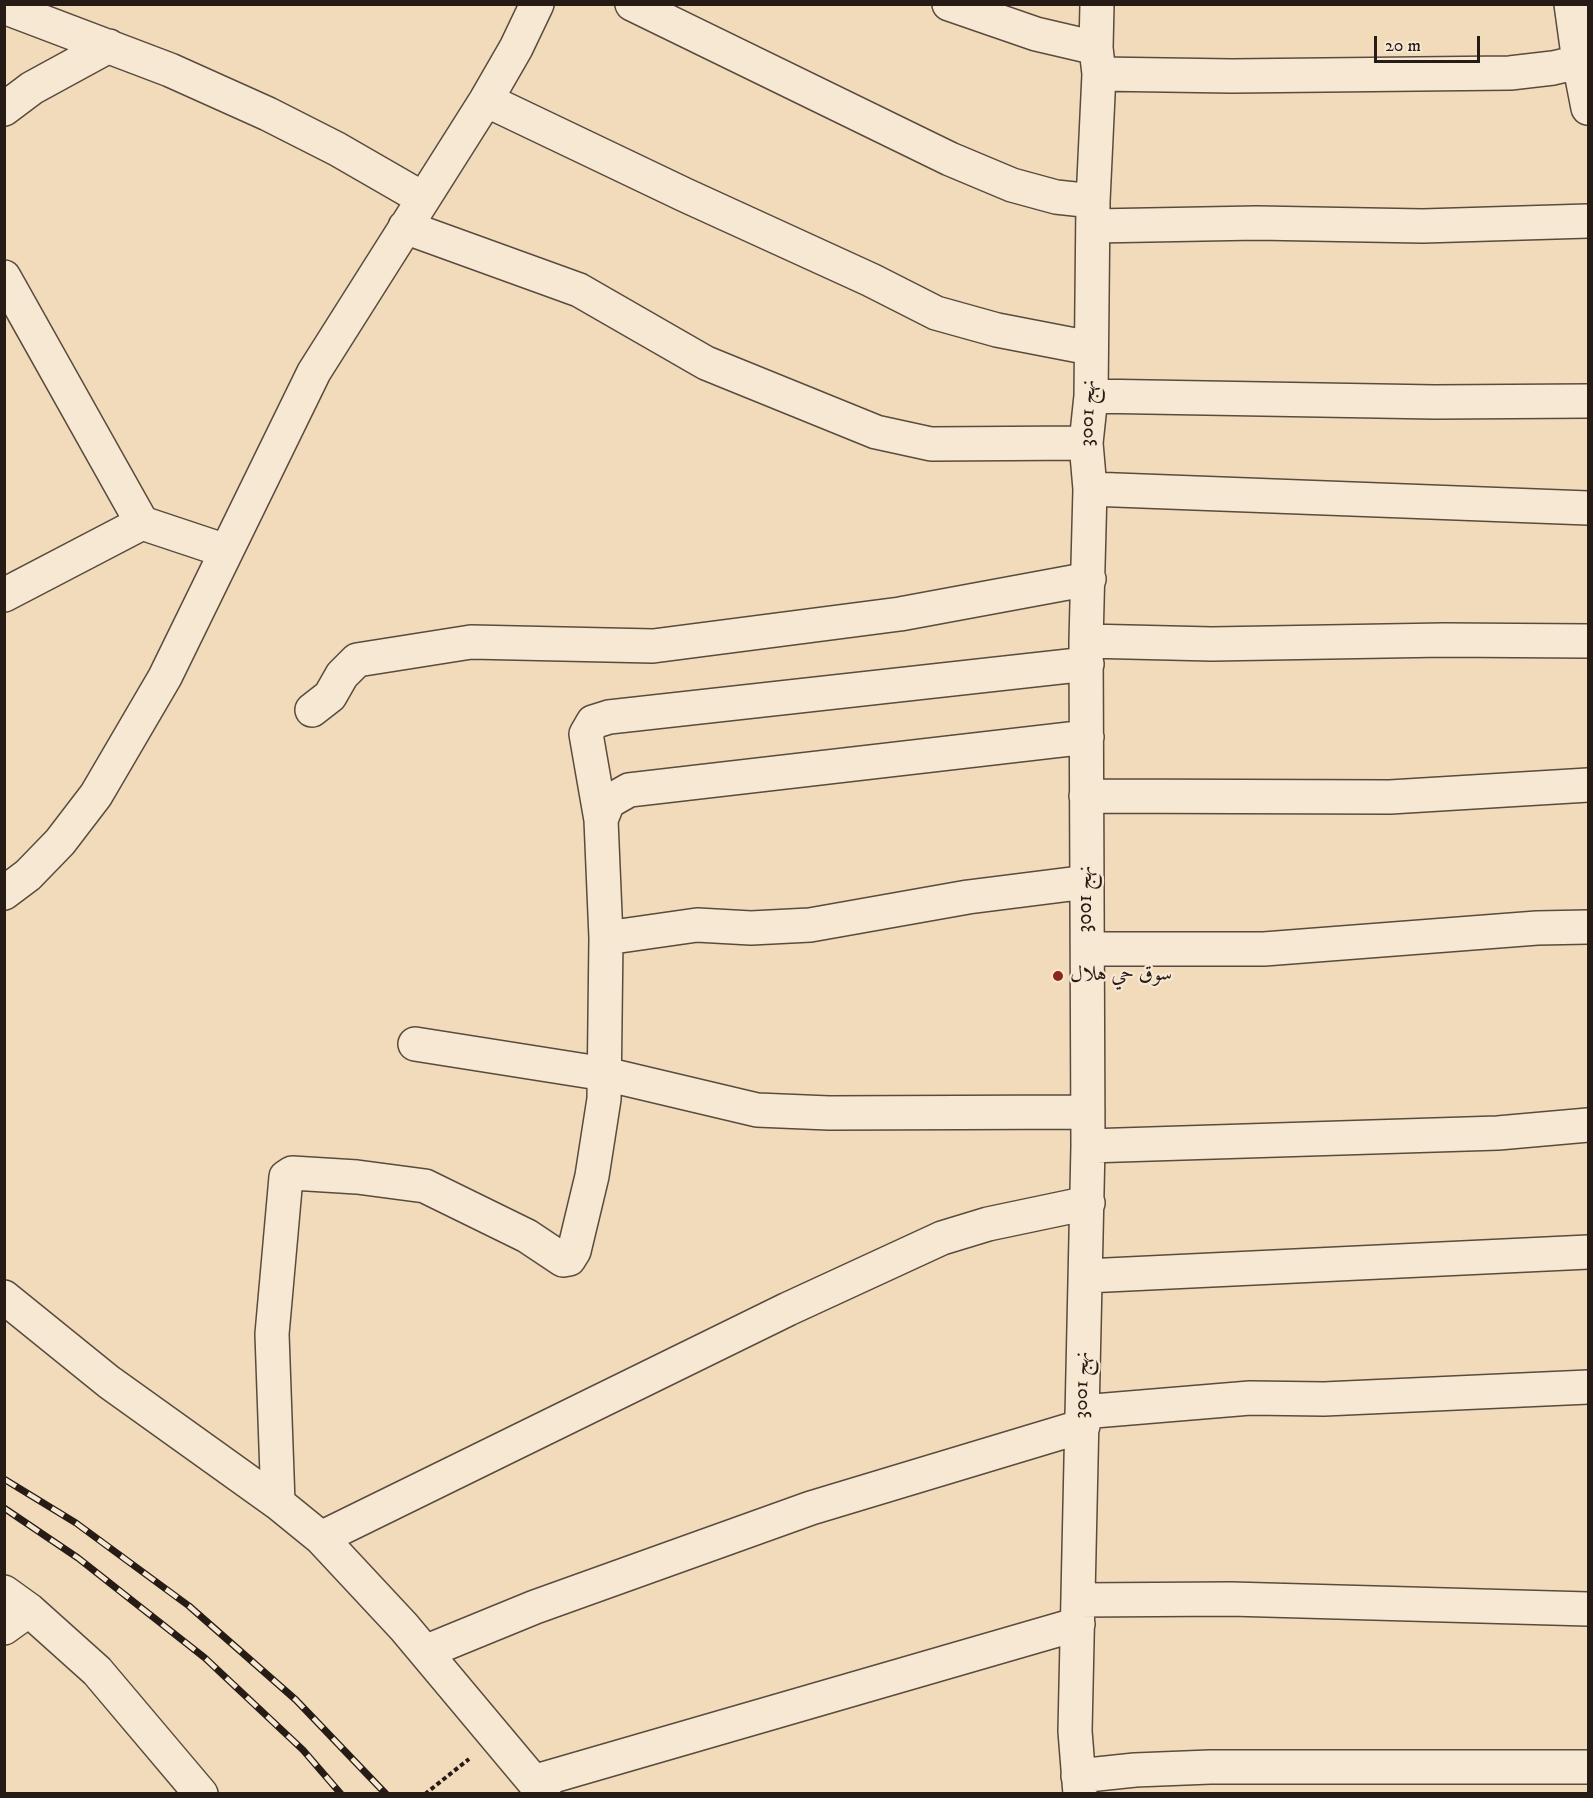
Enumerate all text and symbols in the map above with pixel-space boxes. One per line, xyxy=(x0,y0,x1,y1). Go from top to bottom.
scale bar xyxy=(1377,24,1484,62)
text: 20 m xyxy=(1385,35,1421,57)
street label: نهج 3001 xyxy=(1075,379,1103,447)
street label: نهج 3001 xyxy=(1074,865,1100,933)
place label: سوق حي هلال xyxy=(1070,963,1172,989)
marker: سوق حي هلال xyxy=(1051,969,1065,983)
street label: نهج 3001 xyxy=(1070,1351,1096,1419)

